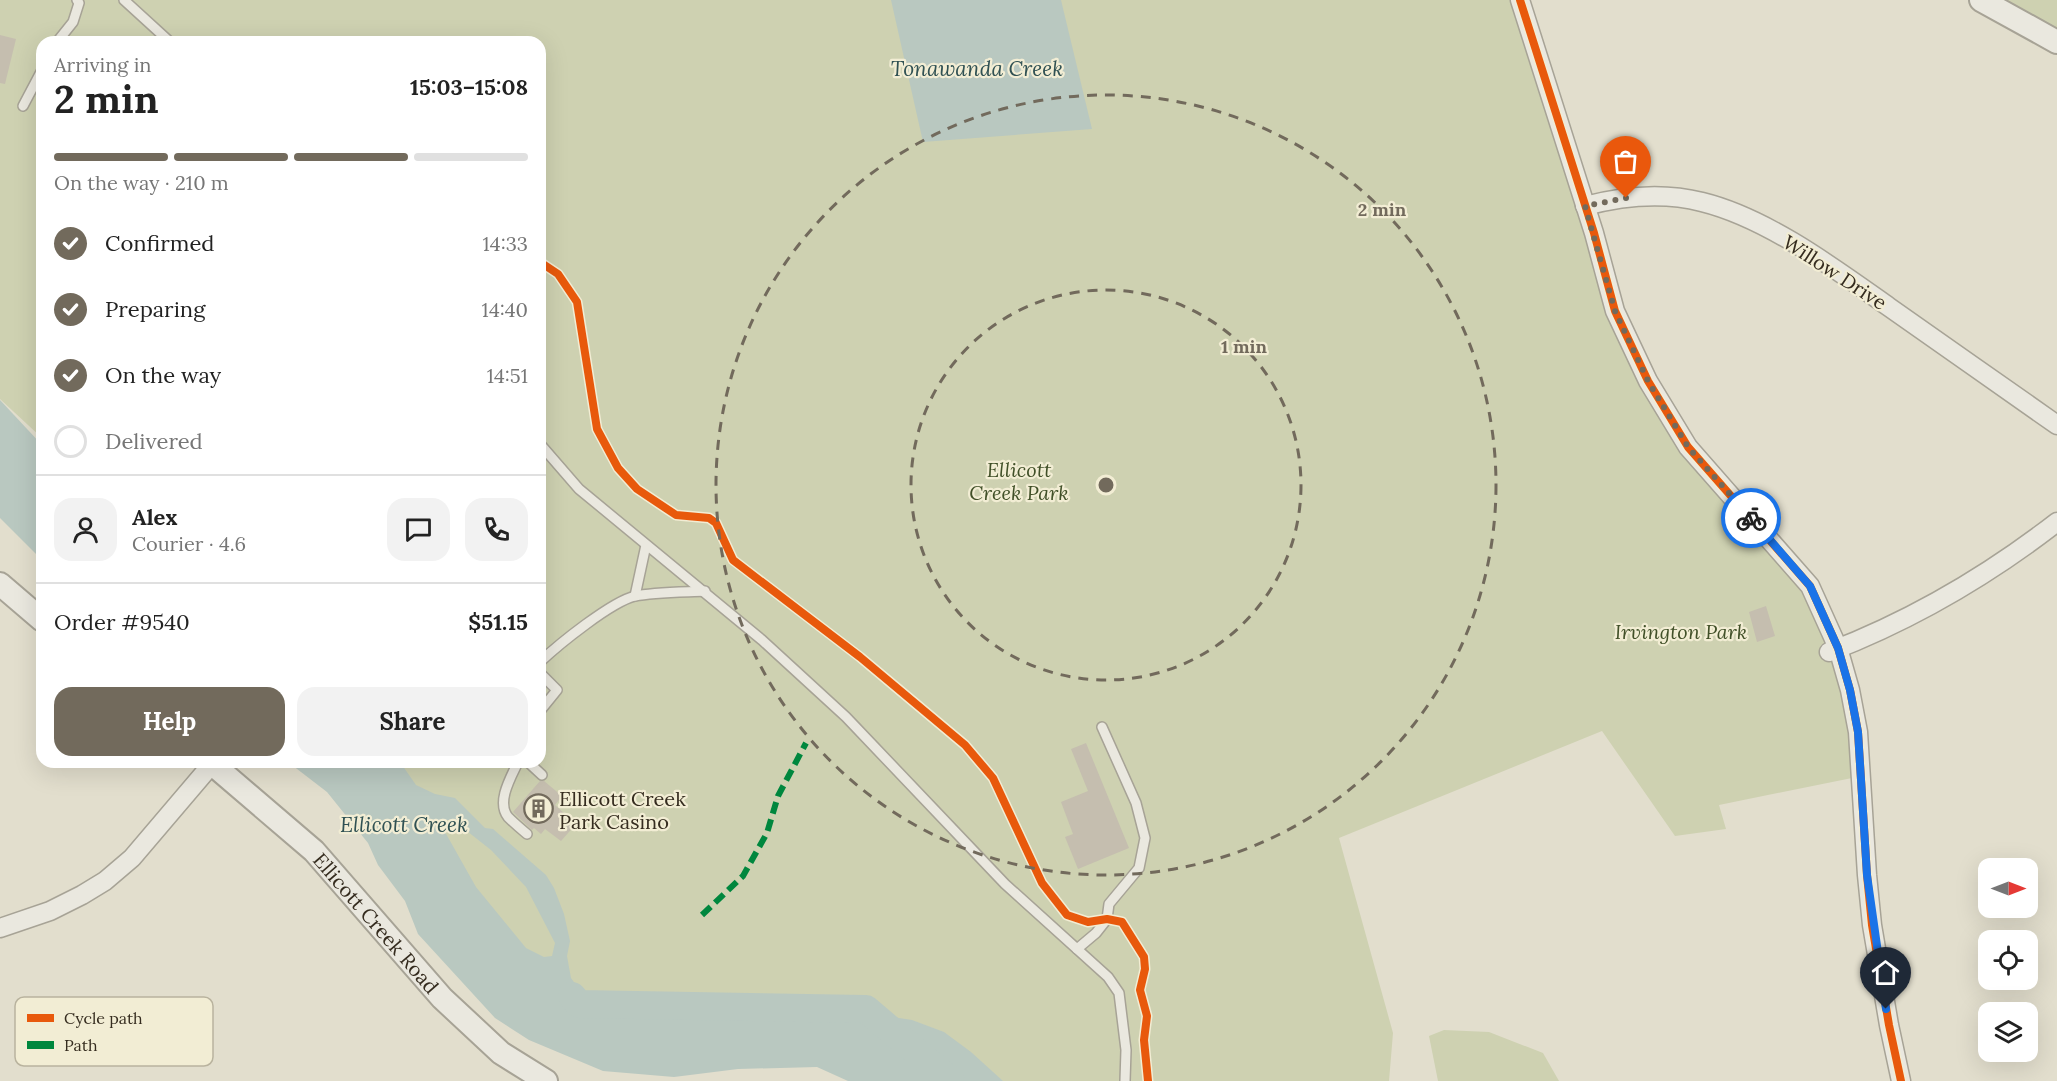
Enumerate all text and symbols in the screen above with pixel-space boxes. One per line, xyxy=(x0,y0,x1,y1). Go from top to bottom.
text: Arriving in xyxy=(54,52,151,77)
water label: Tonawanda Creek xyxy=(891,55,1063,82)
text: 15:03–15:08 xyxy=(410,73,528,101)
text: 2 min xyxy=(54,74,159,124)
pin xyxy=(1600,136,1651,198)
icon: bag xyxy=(1609,145,1642,178)
text: On the way · 210 m xyxy=(54,170,229,195)
text: 2 min xyxy=(1358,198,1407,221)
icon: check xyxy=(54,227,87,260)
text: Confirmed xyxy=(105,229,214,257)
street label: Willow Drive xyxy=(1778,229,1892,315)
text: 14:33 xyxy=(483,231,528,256)
icon: check xyxy=(54,293,87,326)
text: Preparing xyxy=(105,295,205,323)
text: 14:40 xyxy=(482,297,528,322)
text: 1 min xyxy=(1221,335,1267,358)
icon: check xyxy=(54,359,87,392)
text: On the way xyxy=(105,361,221,389)
text: 14:51 xyxy=(487,363,528,388)
text: Delivered xyxy=(105,427,203,455)
park label: Ellicott Creek Park xyxy=(969,457,1069,505)
centre of rings xyxy=(1096,475,1116,495)
courier xyxy=(1721,488,1781,548)
button: person xyxy=(54,498,117,561)
button: chat xyxy=(387,498,450,561)
button: phone xyxy=(465,498,528,561)
icon: bike xyxy=(1735,502,1768,535)
text: Alex xyxy=(132,503,177,531)
text: Courier · 4.6 xyxy=(132,531,246,556)
text: Order #9540 xyxy=(54,608,190,636)
text: $51.15 xyxy=(468,608,528,636)
park label: Irvington Park xyxy=(1615,619,1747,644)
button: Help xyxy=(54,687,285,756)
button: Share xyxy=(297,687,528,756)
place label: Ellicott Creek Park Casino xyxy=(559,786,686,834)
building icon: Ellicott Creek Park Casino xyxy=(522,793,554,825)
water label: Ellicott Creek xyxy=(340,811,468,838)
street label: Ellicott Creek Road xyxy=(308,847,445,998)
north arrow xyxy=(1978,858,2038,918)
map controls xyxy=(1978,858,2038,1062)
button: locate xyxy=(1978,930,2038,990)
pin xyxy=(1860,947,1911,1009)
icon: home xyxy=(1869,956,1902,989)
legend xyxy=(15,997,213,1066)
button: layers xyxy=(1978,1002,2038,1062)
text: Cycle path xyxy=(64,1008,143,1028)
text: Path xyxy=(64,1035,98,1055)

